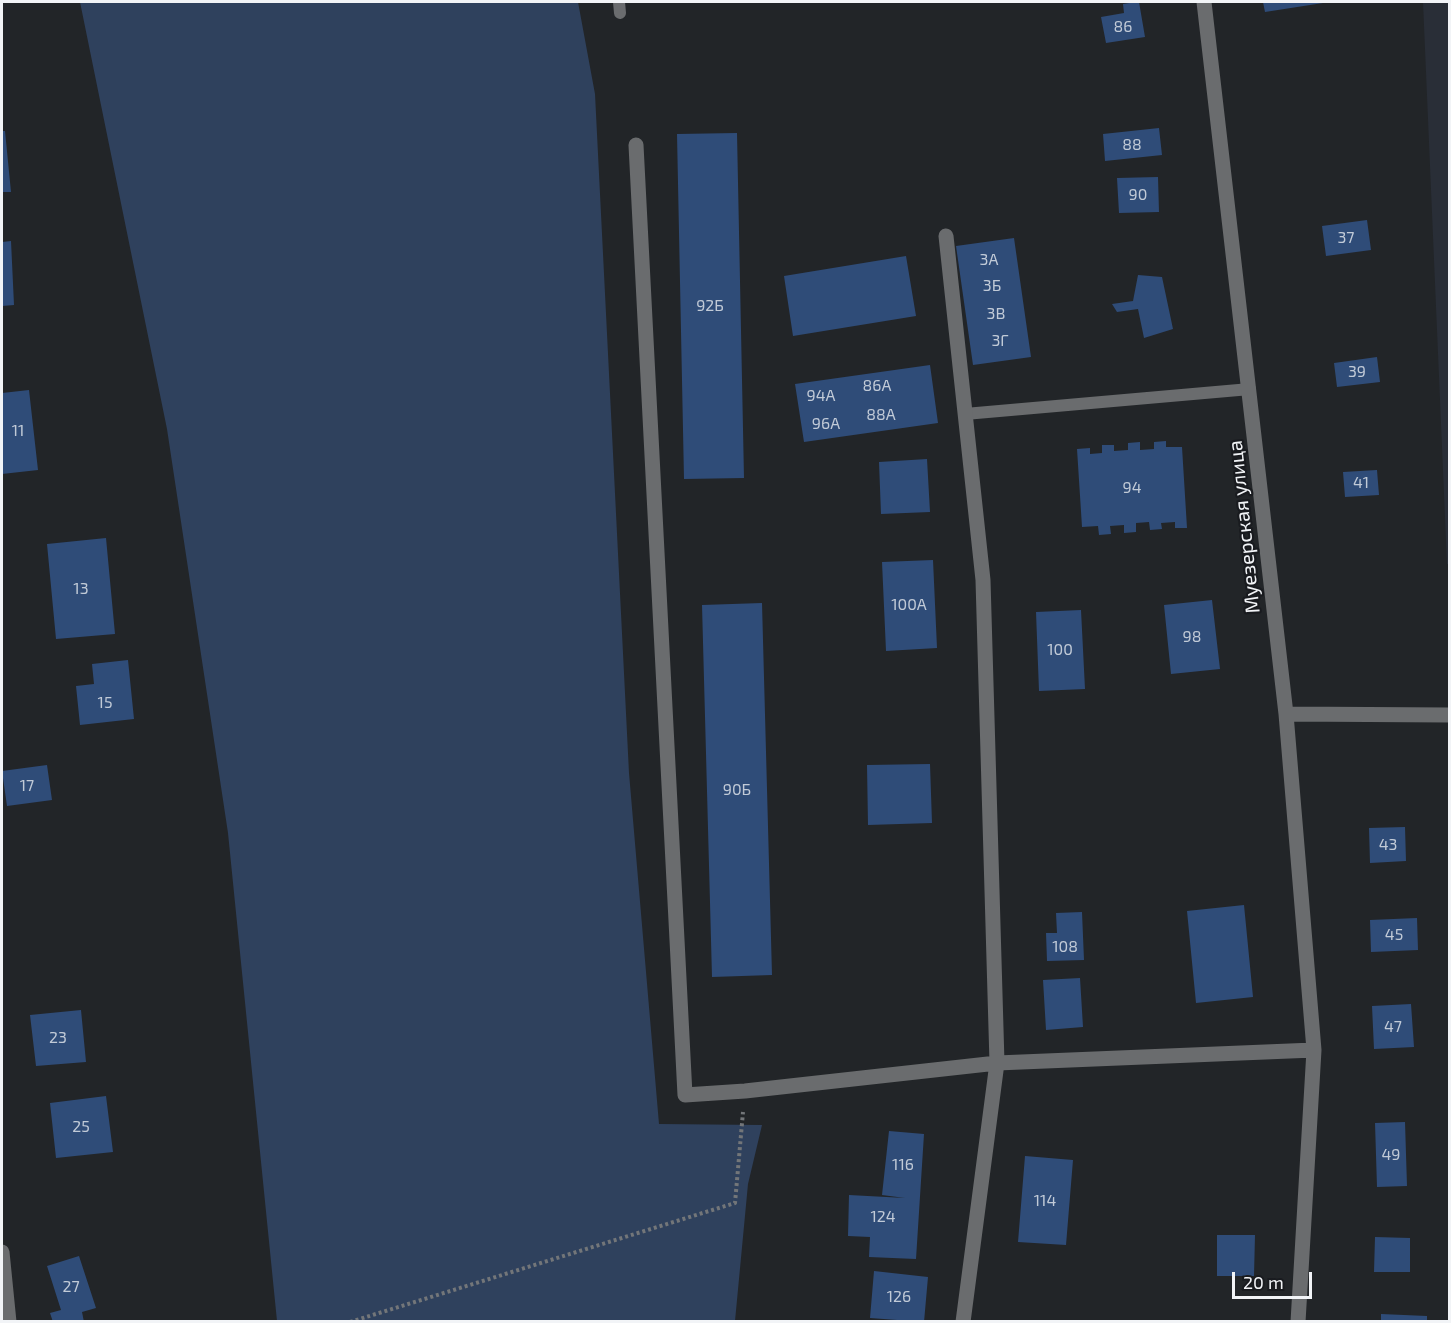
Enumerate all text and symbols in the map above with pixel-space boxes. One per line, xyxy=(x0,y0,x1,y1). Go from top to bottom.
house number: 86 xyxy=(1114,17,1132,37)
house number: 88 xyxy=(1122,135,1142,155)
house number: 90 xyxy=(1129,185,1147,205)
house number: 37 xyxy=(1337,228,1355,248)
house number: 3А xyxy=(980,250,998,270)
house number: 3Б xyxy=(983,276,1001,296)
house number: 92Б xyxy=(696,296,724,316)
house number: 3В xyxy=(987,304,1005,324)
house number: 3Г xyxy=(991,331,1009,351)
house number: 39 xyxy=(1348,362,1366,382)
house number: 86А xyxy=(863,376,891,396)
house number: 94А xyxy=(807,386,835,406)
house number: 88А xyxy=(866,405,896,425)
house number: 96А xyxy=(812,414,840,434)
house number: 11 xyxy=(12,421,24,441)
street label: Муезерская улица xyxy=(1223,439,1265,615)
house number: 41 xyxy=(1353,473,1369,493)
house number: 94 xyxy=(1123,478,1141,498)
house number: 13 xyxy=(73,579,89,599)
house number: 100А xyxy=(891,595,927,615)
house number: 98 xyxy=(1183,627,1201,647)
house number: 100 xyxy=(1047,640,1073,660)
house number: 15 xyxy=(98,693,112,713)
house number: 17 xyxy=(20,776,34,796)
house number: 90Б xyxy=(723,780,751,800)
house number: 43 xyxy=(1379,835,1397,855)
house number: 45 xyxy=(1385,925,1403,945)
house number: 108 xyxy=(1052,937,1078,957)
house number: 47 xyxy=(1384,1017,1402,1037)
house number: 23 xyxy=(49,1028,67,1048)
house number: 25 xyxy=(72,1117,90,1137)
house number: 49 xyxy=(1382,1145,1400,1165)
house number: 116 xyxy=(892,1155,914,1175)
house number: 114 xyxy=(1034,1191,1056,1211)
house number: 124 xyxy=(870,1207,896,1227)
scale bar xyxy=(1235,1260,1314,1298)
text: 20 m xyxy=(1243,1271,1284,1293)
house number: 27 xyxy=(62,1277,80,1297)
house number: 126 xyxy=(887,1287,911,1307)

